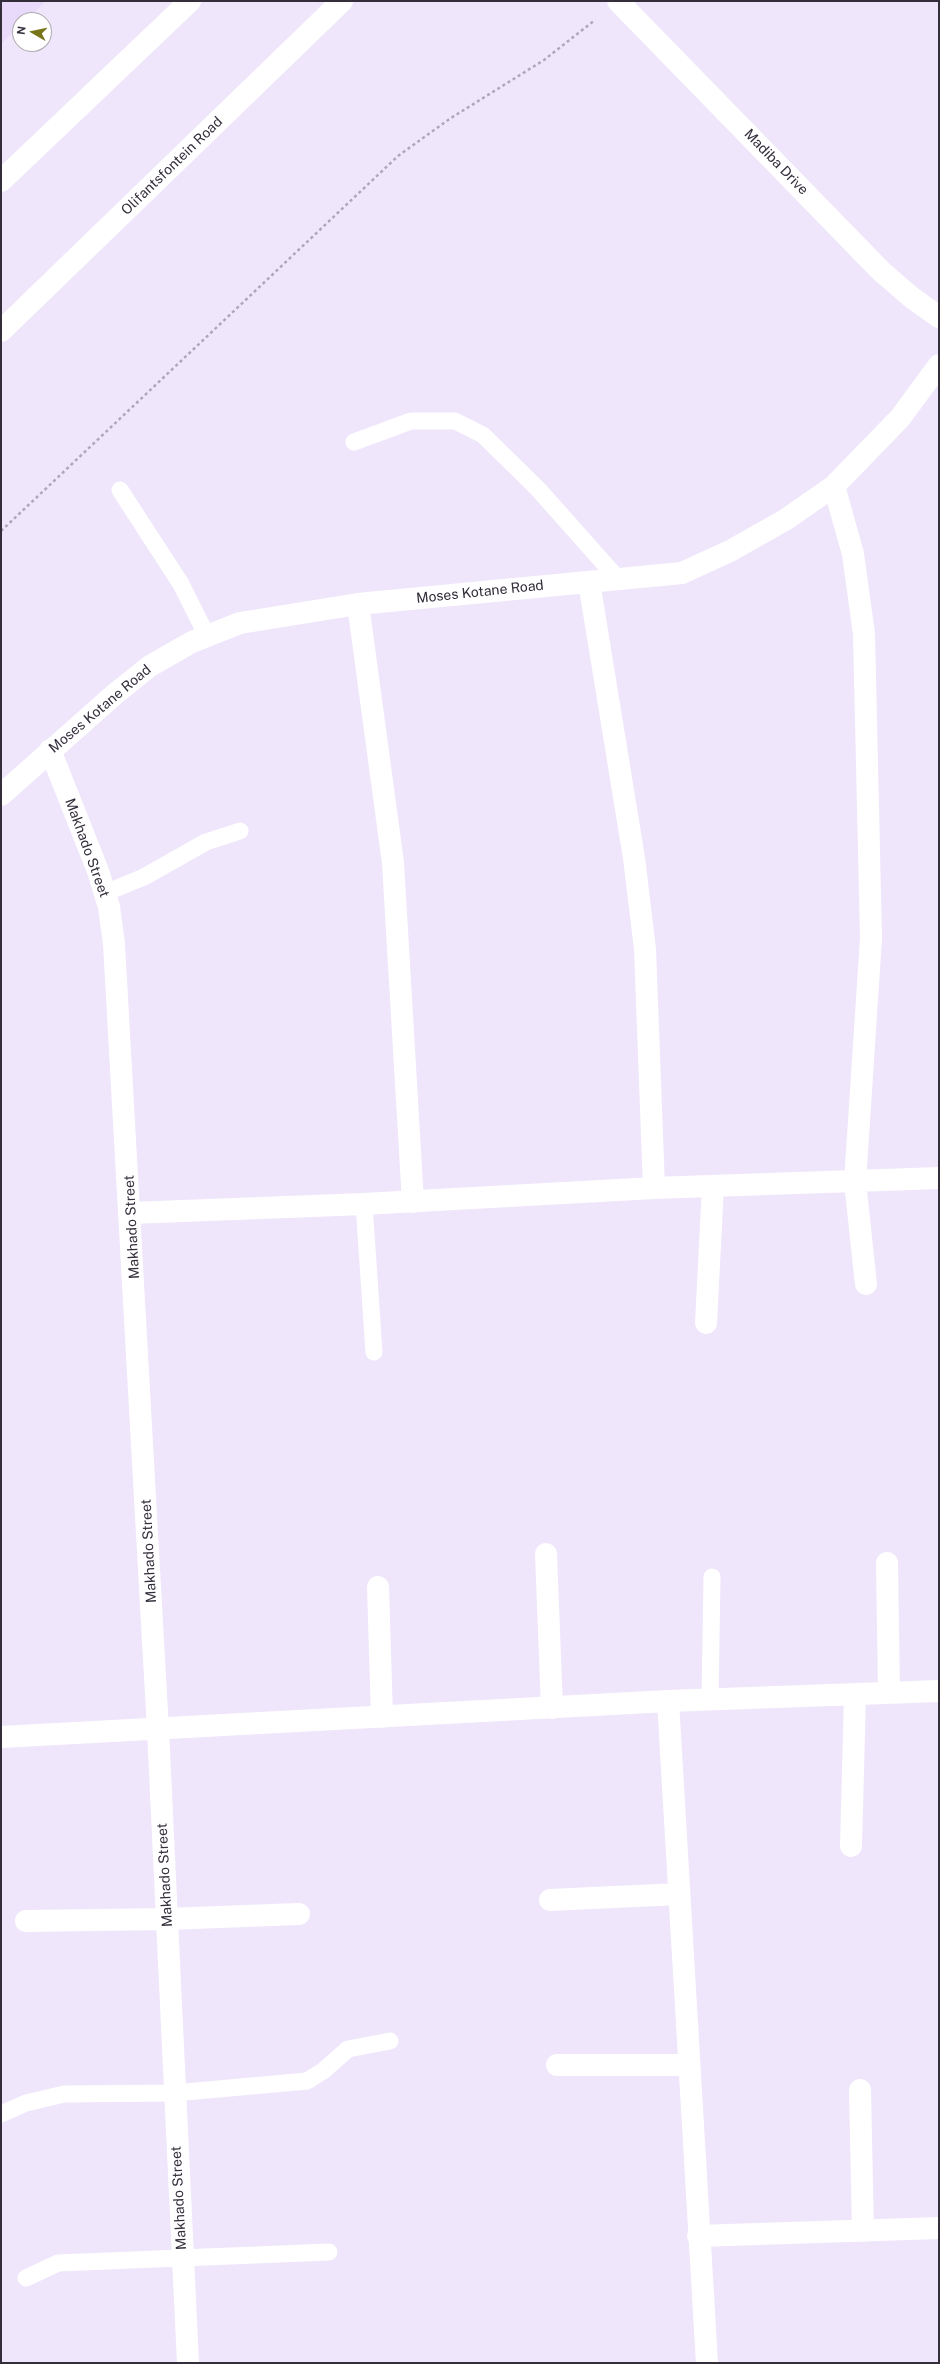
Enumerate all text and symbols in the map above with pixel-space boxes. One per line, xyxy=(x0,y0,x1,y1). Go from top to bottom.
north arrow xyxy=(12,12,52,52)
text: N xyxy=(15,25,28,35)
street label: Olifantsfontein Road xyxy=(118,113,226,219)
street label: Madiba Drive xyxy=(740,126,812,198)
street label: Moses Kotane Road xyxy=(415,577,545,607)
street label: Moses Kotane Road xyxy=(46,661,154,757)
street label: Makhado Street xyxy=(61,796,113,900)
street label: Makhado Street xyxy=(121,1174,143,1280)
street label: Makhado Street xyxy=(138,1498,160,1604)
street label: Makhado Street xyxy=(154,1822,176,1928)
street label: Makhado Street xyxy=(168,2145,190,2251)

